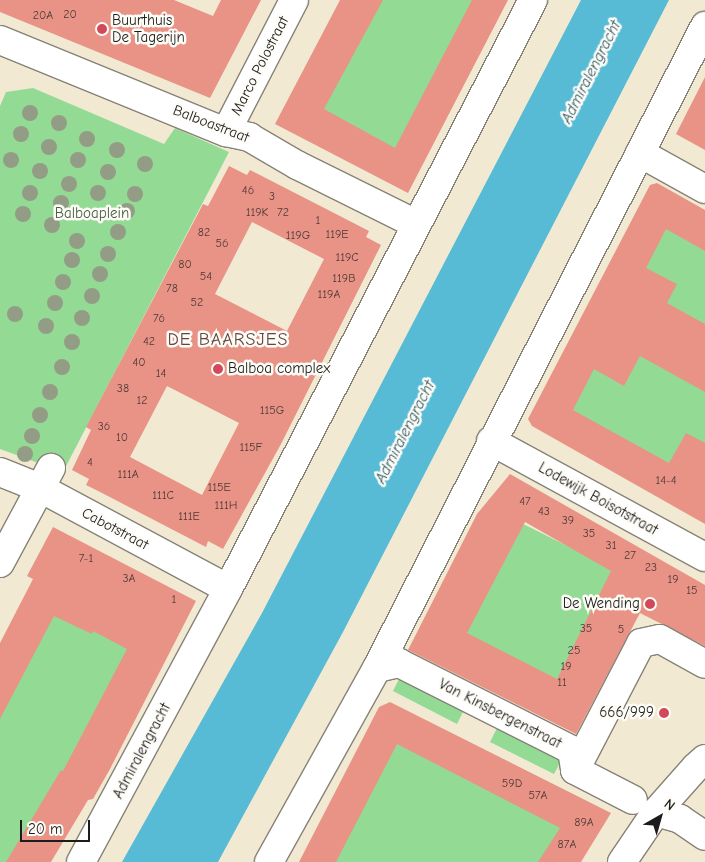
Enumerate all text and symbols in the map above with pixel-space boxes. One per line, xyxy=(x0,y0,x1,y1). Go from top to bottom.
house number: 20 xyxy=(63,8,77,22)
house number: 20A xyxy=(33,9,53,23)
place label: Buurthuis De Tagerijn xyxy=(112,11,185,46)
street label: Marco Polostraat xyxy=(227,13,293,119)
water label: Admiralengracht xyxy=(557,17,625,127)
marker: Buurthuis De Tagerijn xyxy=(96,23,108,35)
street label: Balboastraat xyxy=(170,101,252,147)
house number: 46 xyxy=(242,184,254,198)
house number: 3 xyxy=(269,190,275,204)
park label: Balboaplein xyxy=(55,205,129,223)
house number: 119K xyxy=(246,206,268,220)
house number: 72 xyxy=(277,206,289,220)
house number: 1 xyxy=(316,214,320,228)
house number: 82 xyxy=(198,226,210,240)
house number: 119E xyxy=(325,228,349,242)
house number: 119G xyxy=(286,229,310,243)
house number: 56 xyxy=(215,237,229,251)
house number: 119C xyxy=(335,251,359,265)
house number: 80 xyxy=(178,258,192,272)
house number: 54 xyxy=(200,270,212,284)
house number: 119B xyxy=(332,272,356,286)
house number: 78 xyxy=(166,282,178,296)
house number: 119A xyxy=(318,288,340,302)
house number: 52 xyxy=(191,296,203,310)
house number: 76 xyxy=(153,312,165,326)
district label: DE BAARSJES xyxy=(166,329,290,351)
house number: 42 xyxy=(143,335,155,349)
house number: 40 xyxy=(132,356,146,370)
place label: Balboa complex xyxy=(228,360,330,378)
marker: Balboa complex xyxy=(212,363,224,375)
house number: 14 xyxy=(156,367,166,381)
water label: Admiralengracht xyxy=(371,377,439,487)
house number: 38 xyxy=(117,382,129,396)
house number: 12 xyxy=(136,394,148,408)
house number: 115G xyxy=(260,404,284,418)
house number: 36 xyxy=(98,420,110,434)
house number: 10 xyxy=(116,431,128,445)
house number: 115F xyxy=(240,441,262,455)
house number: 4 xyxy=(87,456,93,470)
street label: Lodewijk Boisotstraat xyxy=(535,459,661,539)
house number: 111A xyxy=(117,468,139,482)
house number: 14-4 xyxy=(655,474,677,488)
house number: 115E xyxy=(207,481,231,495)
house number: 111C xyxy=(152,489,174,503)
house number: 47 xyxy=(519,495,531,509)
house number: 111H xyxy=(215,499,237,513)
street label: Cabotstraat xyxy=(79,504,151,554)
house number: 43 xyxy=(538,505,550,519)
house number: 111E xyxy=(178,510,200,524)
house number: 39 xyxy=(562,514,574,528)
house number: 35 xyxy=(583,527,595,541)
house number: 31 xyxy=(606,539,616,553)
house number: 27 xyxy=(624,549,636,563)
house number: 7-1 xyxy=(79,552,93,566)
house number: 23 xyxy=(645,561,657,575)
house number: 3A xyxy=(122,572,136,586)
house number: 19 xyxy=(667,573,679,587)
house number: 15 xyxy=(686,584,698,598)
house number: 1 xyxy=(172,593,176,607)
place label: De Wending xyxy=(563,595,640,613)
marker: De Wending xyxy=(644,598,656,610)
house number: 35 xyxy=(580,622,592,636)
house number: 5 xyxy=(618,623,624,637)
house number: 25 xyxy=(568,644,580,658)
house number: 19 xyxy=(560,660,572,674)
street label: Van Kinsbergenstraat xyxy=(436,675,564,753)
house number: 11 xyxy=(557,676,567,690)
street label: Admiralengracht xyxy=(109,700,175,802)
place label: 666/999 xyxy=(599,704,654,722)
marker: 666/999 xyxy=(658,707,670,719)
house number: 59D xyxy=(502,777,522,791)
house number: 57A xyxy=(528,789,548,803)
north arrow xyxy=(635,792,685,842)
text: N xyxy=(661,795,678,814)
scale bar xyxy=(22,810,92,842)
house number: 89A xyxy=(574,816,594,830)
text: 20 m xyxy=(28,820,62,838)
house number: 87A xyxy=(558,838,576,852)

